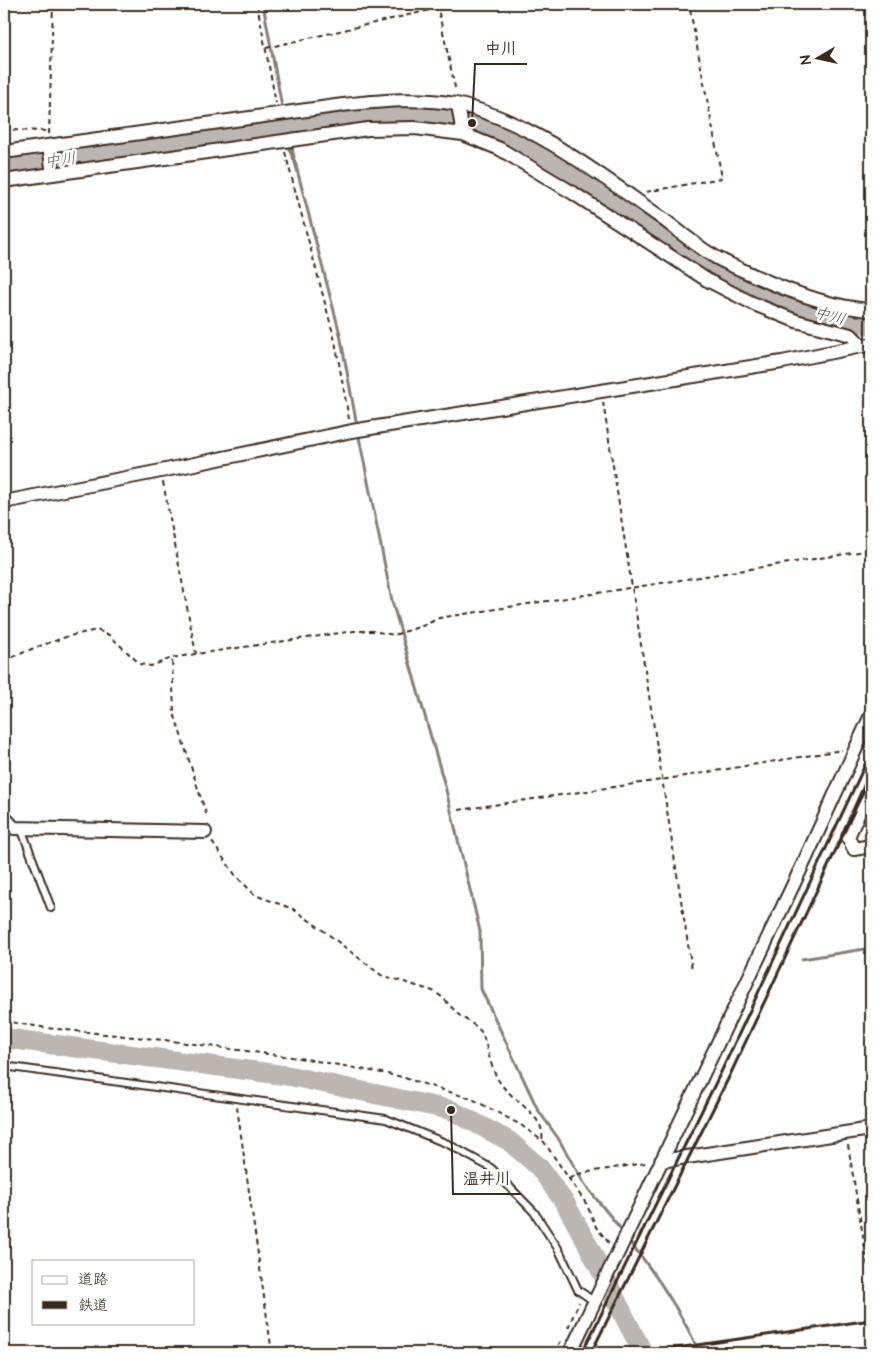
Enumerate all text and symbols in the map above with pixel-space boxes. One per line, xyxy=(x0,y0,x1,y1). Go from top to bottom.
north arrow xyxy=(792,32,842,82)
callout: 中川 xyxy=(475,33,527,64)
text: 中川 xyxy=(485,38,517,60)
text: N xyxy=(796,54,817,66)
water label: 中川 xyxy=(43,147,78,173)
water label: 中川 xyxy=(811,301,848,331)
callout: 温井川 xyxy=(453,1163,521,1194)
text: 温井川 xyxy=(463,1168,511,1190)
legend xyxy=(32,1260,195,1324)
text: 道路 xyxy=(78,1269,108,1290)
text: 鉄道 xyxy=(78,1295,108,1316)

